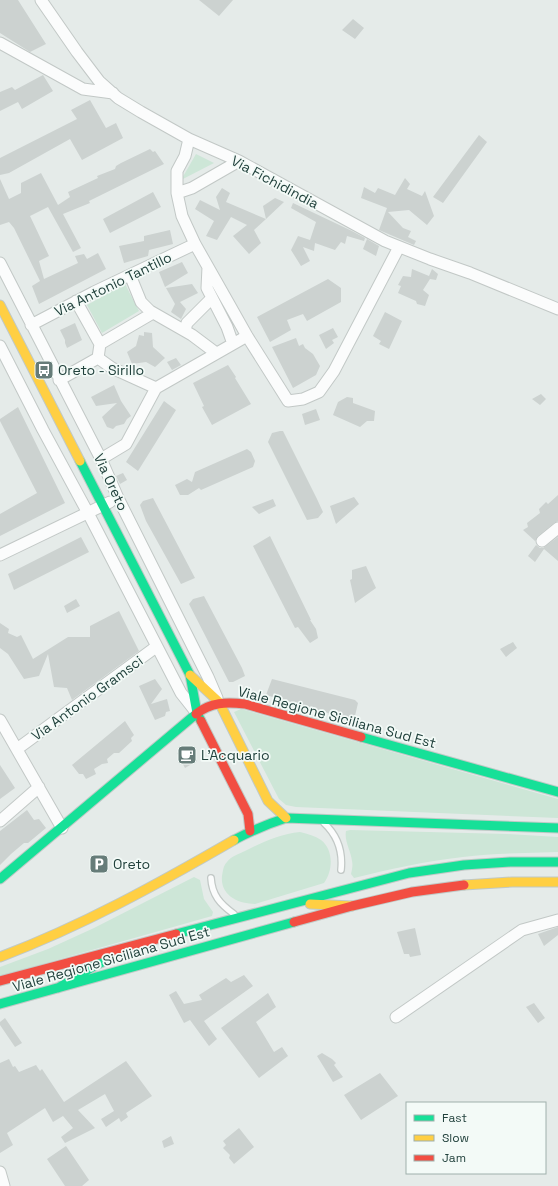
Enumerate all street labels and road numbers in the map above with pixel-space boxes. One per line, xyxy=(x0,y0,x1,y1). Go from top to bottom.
street label: Via Fichidindia xyxy=(228,151,322,213)
street label: Via Antonio Tantillo xyxy=(51,248,175,320)
street label: Via Oreto xyxy=(90,451,132,513)
street label: Via Antonio Gramsci xyxy=(28,652,146,744)
street label: Viale Regione Siciliana Sud Est xyxy=(236,682,438,752)
street label: Viale Regione Siciliana Sud Est xyxy=(10,922,212,996)

